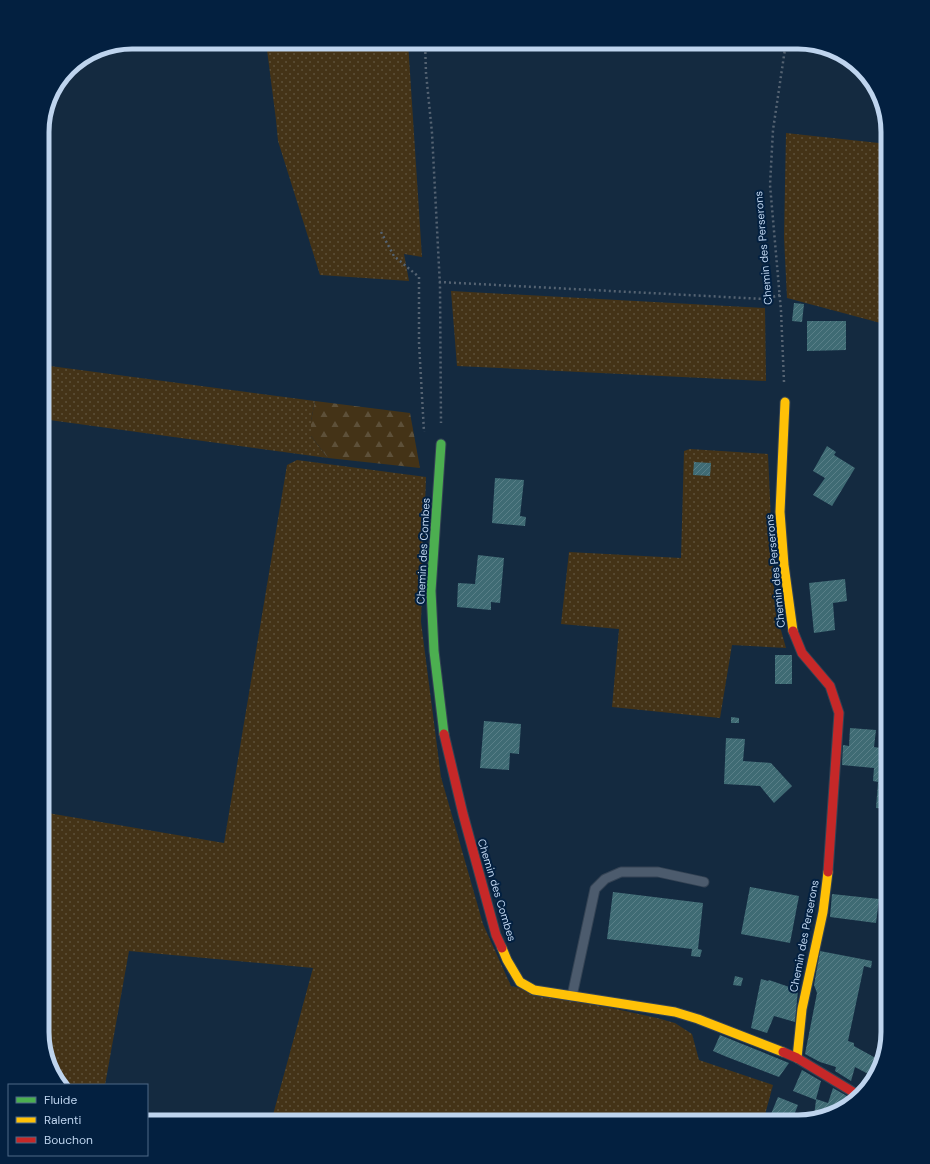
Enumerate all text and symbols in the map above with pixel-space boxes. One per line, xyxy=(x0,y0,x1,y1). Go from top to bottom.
street label: Chemin des Perserons xyxy=(751,191,775,305)
street label: Chemin des Combes xyxy=(413,497,433,605)
street label: Chemin des Perserons xyxy=(762,514,788,628)
street label: Chemin des Combes xyxy=(475,837,519,943)
street label: Chemin des Perserons xyxy=(786,879,822,993)
legend xyxy=(8,1084,148,1156)
text: Fluide xyxy=(44,1092,77,1108)
text: Ralenti xyxy=(44,1112,82,1128)
text: Bouchon xyxy=(44,1132,93,1148)

